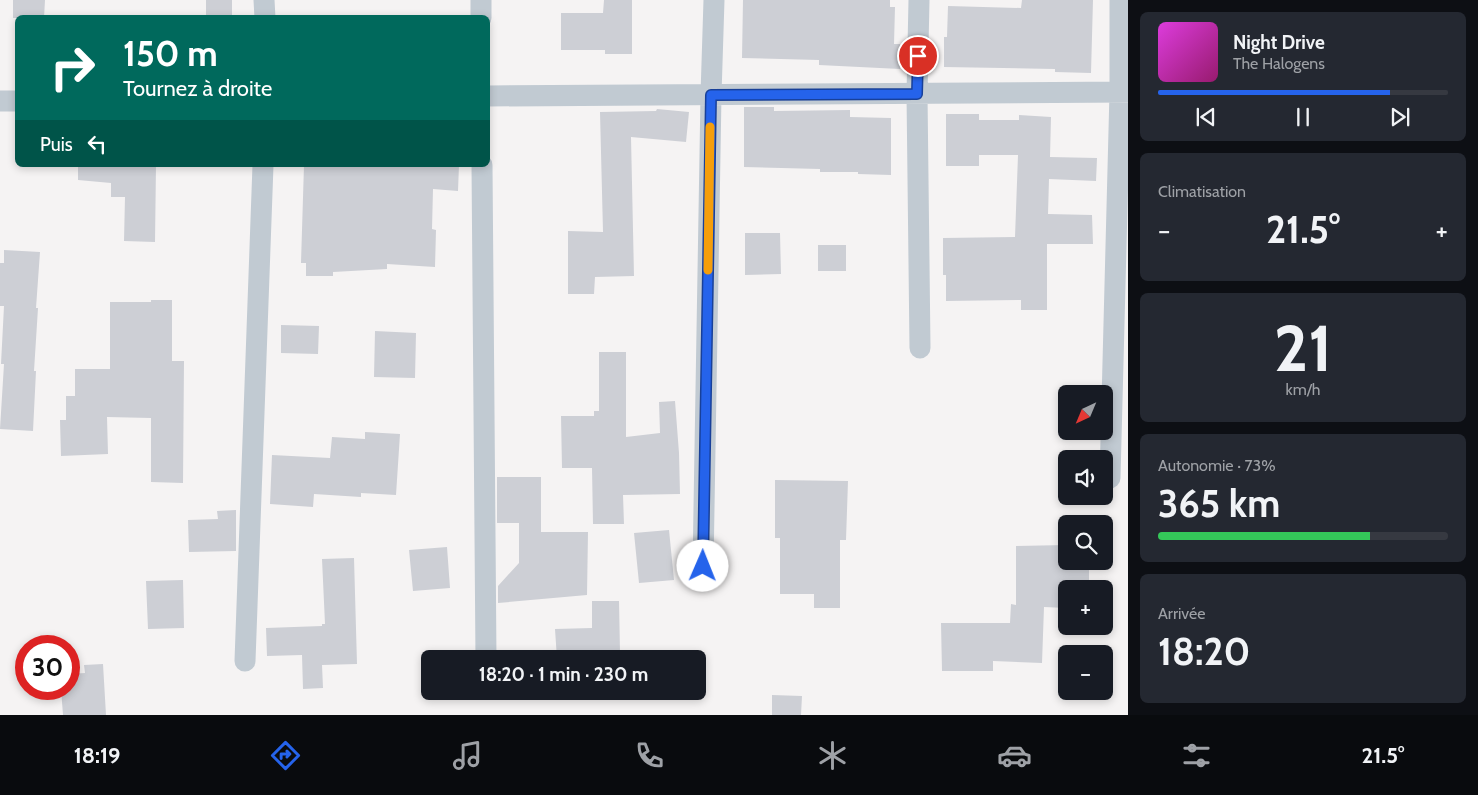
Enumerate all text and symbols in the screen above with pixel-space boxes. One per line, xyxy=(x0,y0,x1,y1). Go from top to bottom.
text: Night Drive xyxy=(1233,31,1325,54)
text: 150 m xyxy=(123,32,218,75)
icon: right xyxy=(40,35,105,100)
pin xyxy=(897,35,939,77)
icon: arrive xyxy=(904,42,932,70)
text: The Halogens xyxy=(1233,54,1325,73)
text: Tournez à droite xyxy=(123,75,272,102)
icon: previous xyxy=(1192,103,1220,131)
icon: pause xyxy=(1289,103,1317,131)
icon: next xyxy=(1386,103,1414,131)
icon: left xyxy=(83,130,111,158)
text: Puis xyxy=(40,133,73,156)
text: Climatisation xyxy=(1158,182,1246,201)
text: 21.5° xyxy=(1266,206,1340,253)
text: − xyxy=(1158,213,1170,247)
text: + xyxy=(1436,213,1448,247)
text: 21 xyxy=(1274,308,1332,387)
text: km/h xyxy=(1285,380,1321,399)
north arrow xyxy=(1058,385,1112,440)
map controls xyxy=(1058,385,1113,700)
button: sound xyxy=(1058,450,1113,505)
text: Autonomie · 73% xyxy=(1158,456,1276,475)
text: 365 km xyxy=(1158,480,1280,527)
button: search xyxy=(1058,515,1113,570)
position arrow xyxy=(676,539,728,591)
button: + xyxy=(1058,580,1113,635)
text: Arrivée xyxy=(1158,604,1205,623)
text: 18:20 xyxy=(1158,628,1250,675)
speed limit sign: 30 xyxy=(15,635,80,700)
button: − xyxy=(1058,645,1113,700)
text: 18:20 · 1 min · 230 m xyxy=(479,663,648,686)
icon: directions xyxy=(268,738,303,773)
icon: music xyxy=(450,738,485,773)
icon: phone xyxy=(632,738,667,773)
icon: climate xyxy=(815,738,850,773)
icon: car xyxy=(997,738,1032,773)
icon: filters xyxy=(1179,738,1214,773)
text: 18:19 xyxy=(74,742,120,769)
text: 21.5° xyxy=(1362,742,1404,769)

